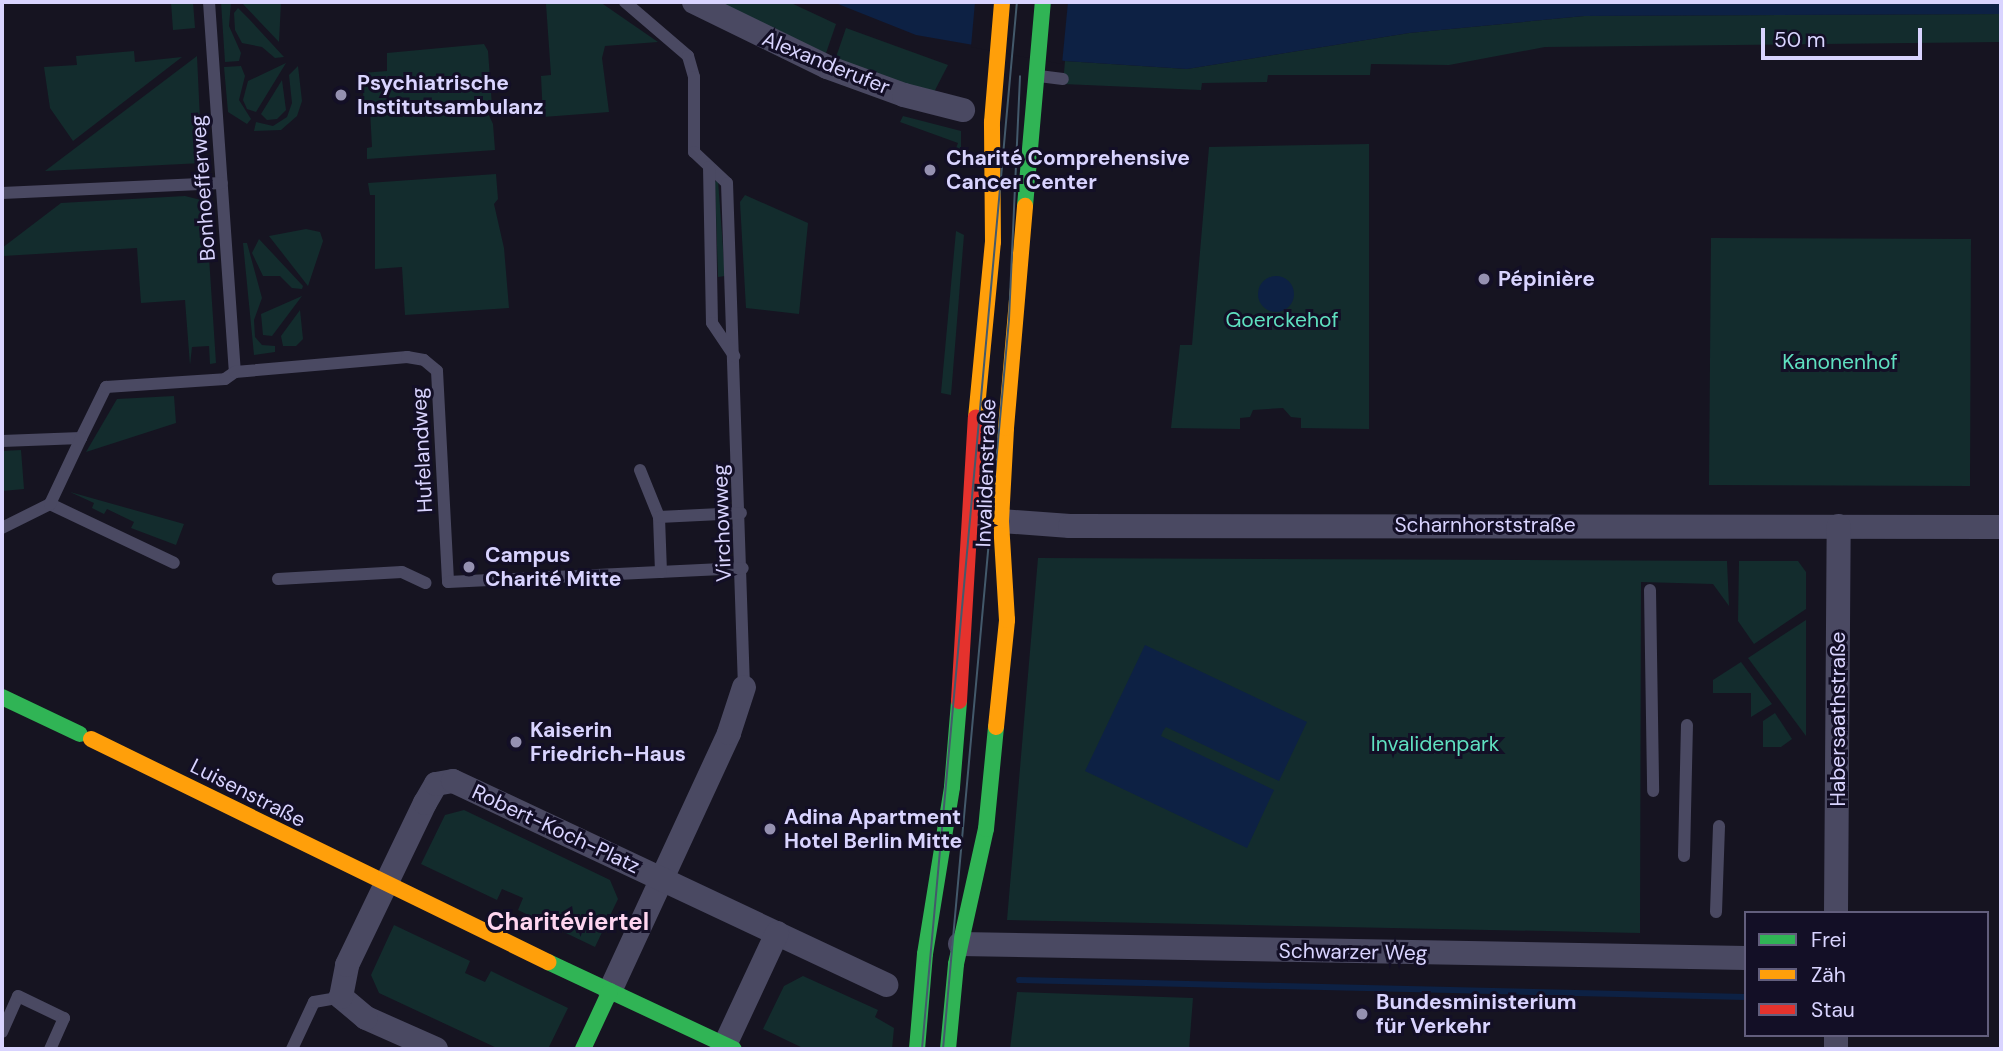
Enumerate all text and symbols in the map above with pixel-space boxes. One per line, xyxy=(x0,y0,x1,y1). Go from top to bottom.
scale bar xyxy=(1765,14,1926,58)
street label: Alexanderufer xyxy=(759,26,893,100)
text: 50 m xyxy=(1774,26,1825,54)
place label: Psychiatrische Institutsambulanz xyxy=(357,70,544,120)
marker: Psychiatrische Institutsambulanz xyxy=(331,85,351,105)
street label: Bonhoefferweg xyxy=(185,114,221,262)
place label: Charité Comprehensive Cancer Center xyxy=(946,145,1190,195)
marker: Charité Comprehensive Cancer Center xyxy=(920,160,940,180)
place label: Pépinière xyxy=(1498,266,1595,292)
marker: Pépinière xyxy=(1476,271,1492,287)
park label: Goerckehof xyxy=(1225,307,1339,333)
park label: Kanonenhof xyxy=(1782,349,1898,375)
street label: Hufelandweg xyxy=(406,387,438,513)
street label: Invalidenstraße xyxy=(971,398,1001,548)
street label: Virchowweg xyxy=(707,464,737,582)
street label: Scharnhorststraße xyxy=(1394,512,1576,538)
place label: Campus Charité Mitte xyxy=(485,542,621,592)
marker: Campus Charité Mitte xyxy=(459,557,479,577)
street label: Habersaathstraße xyxy=(1825,632,1851,806)
place label: Kaiserin Friedrich-Haus xyxy=(530,717,686,767)
park label: Invalidenpark xyxy=(1371,731,1499,757)
marker: Kaiserin Friedrich-Haus xyxy=(508,734,524,750)
street label: Luisenstraße xyxy=(186,753,310,833)
street label: Robert-Koch-Platz xyxy=(468,779,644,879)
place label: Adina Apartment Hotel Berlin Mitte xyxy=(784,804,962,854)
marker: Adina Apartment Hotel Berlin Mitte xyxy=(762,821,778,837)
district label: Charitéviertel xyxy=(487,908,649,936)
legend xyxy=(1744,911,1989,1037)
text: Frei xyxy=(1811,926,1847,954)
street label: Schwarzer Weg xyxy=(1278,938,1428,966)
text: Zäh xyxy=(1811,961,1846,989)
place label: Bundesministerium für Verkehr xyxy=(1376,989,1576,1039)
text: Stau xyxy=(1811,996,1855,1024)
marker: Bundesministerium für Verkehr xyxy=(1354,1006,1370,1022)

